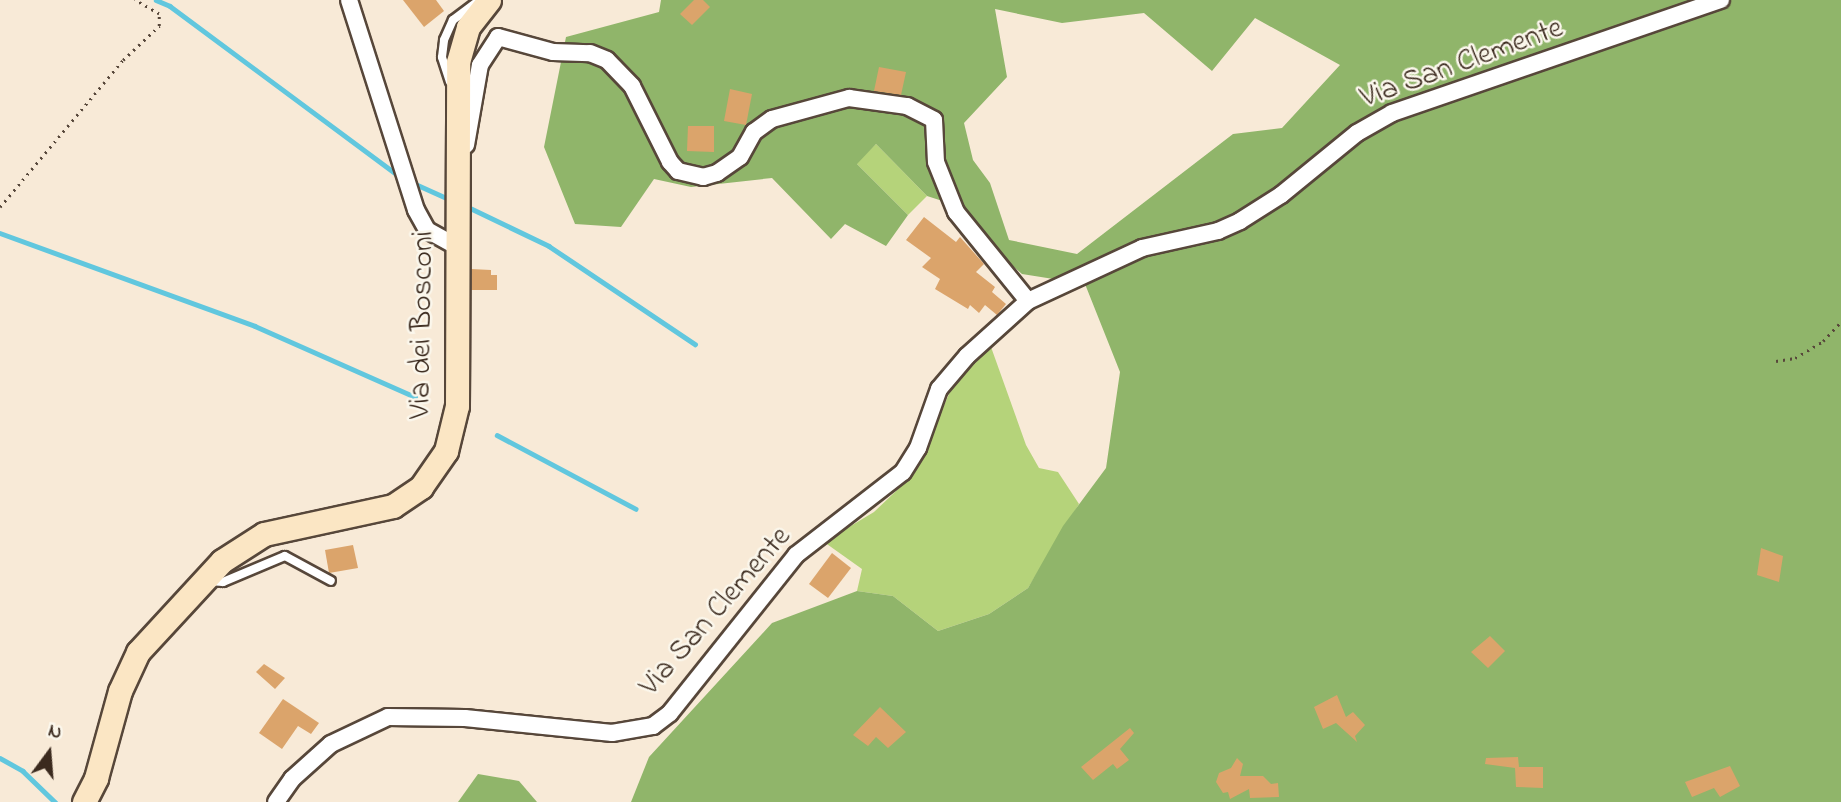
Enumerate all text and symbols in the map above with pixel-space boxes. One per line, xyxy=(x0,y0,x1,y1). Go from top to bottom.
street label: Via San Clemente xyxy=(1356,11,1568,117)
street label: Via dei Bosconi xyxy=(403,231,443,419)
street label: Via San Clemente xyxy=(633,520,799,704)
north arrow xyxy=(14,718,84,788)
text: N xyxy=(45,718,65,747)

